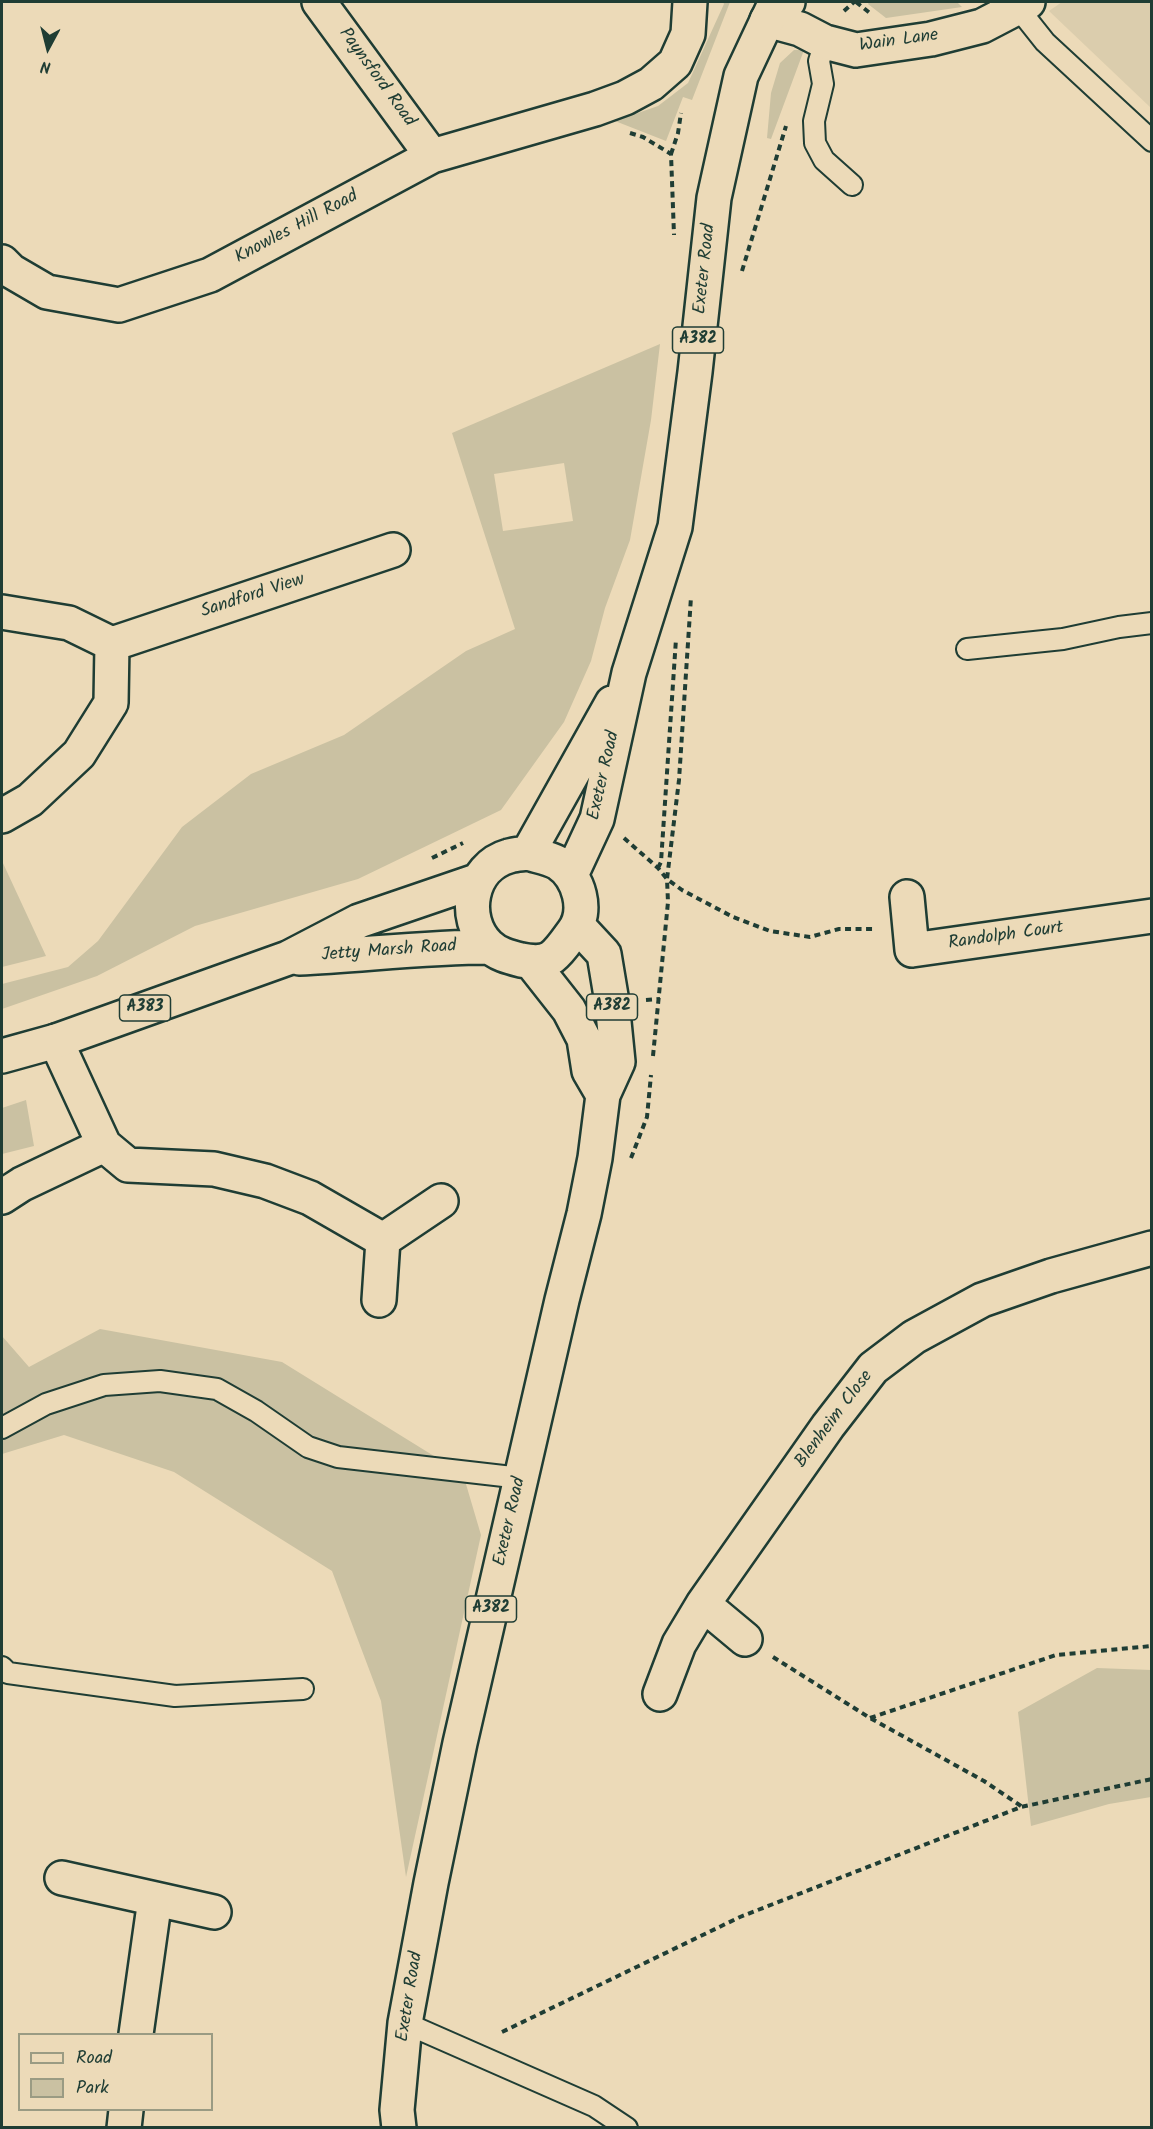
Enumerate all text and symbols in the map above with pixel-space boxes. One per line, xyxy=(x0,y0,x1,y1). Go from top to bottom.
north arrow xyxy=(18,18,78,78)
street label: Paynsford Road xyxy=(333,24,419,132)
street label: Wain Lane xyxy=(858,26,940,58)
text: N xyxy=(39,53,52,79)
street label: Knowles Hill Road xyxy=(232,186,362,270)
street label: Exeter Road xyxy=(691,223,721,315)
road number: A382 xyxy=(672,327,724,353)
street label: Sandford View xyxy=(198,570,308,624)
street label: Exeter Road xyxy=(584,729,626,823)
street label: Randolph Court xyxy=(947,918,1065,956)
street label: Jetty Marsh Road xyxy=(321,937,457,967)
road number: A382 xyxy=(586,994,638,1020)
road number: A383 xyxy=(120,995,170,1021)
street label: Blenheim Close xyxy=(791,1367,879,1473)
street label: Exeter Road xyxy=(490,1475,532,1569)
road number: A382 xyxy=(466,1596,516,1622)
street label: Exeter Road xyxy=(393,1951,429,2043)
legend xyxy=(18,2033,213,2111)
text: Road xyxy=(76,2044,112,2073)
text: Park xyxy=(76,2074,109,2103)

